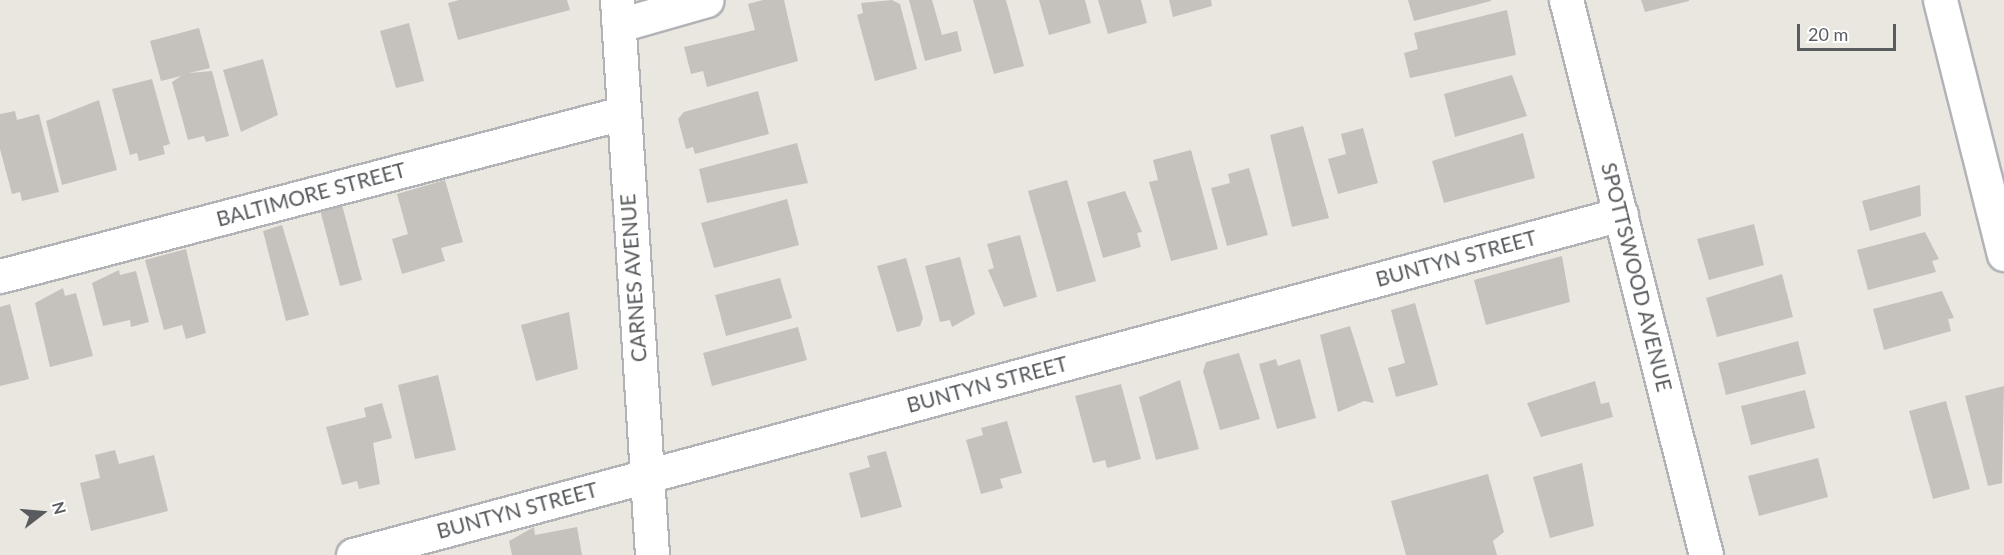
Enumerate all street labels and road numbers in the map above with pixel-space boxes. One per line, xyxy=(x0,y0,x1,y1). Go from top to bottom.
street label: BALTIMORE STREET xyxy=(213,157,409,231)
street label: SPOTTSWOOD AVENUE xyxy=(1596,160,1678,394)
street label: CARNES AVENUE xyxy=(615,193,651,363)
street label: BUNTYN STREET xyxy=(1373,224,1539,292)
street label: BUNTYN STREET xyxy=(904,350,1070,418)
street label: BUNTYN STREET xyxy=(434,476,600,544)

